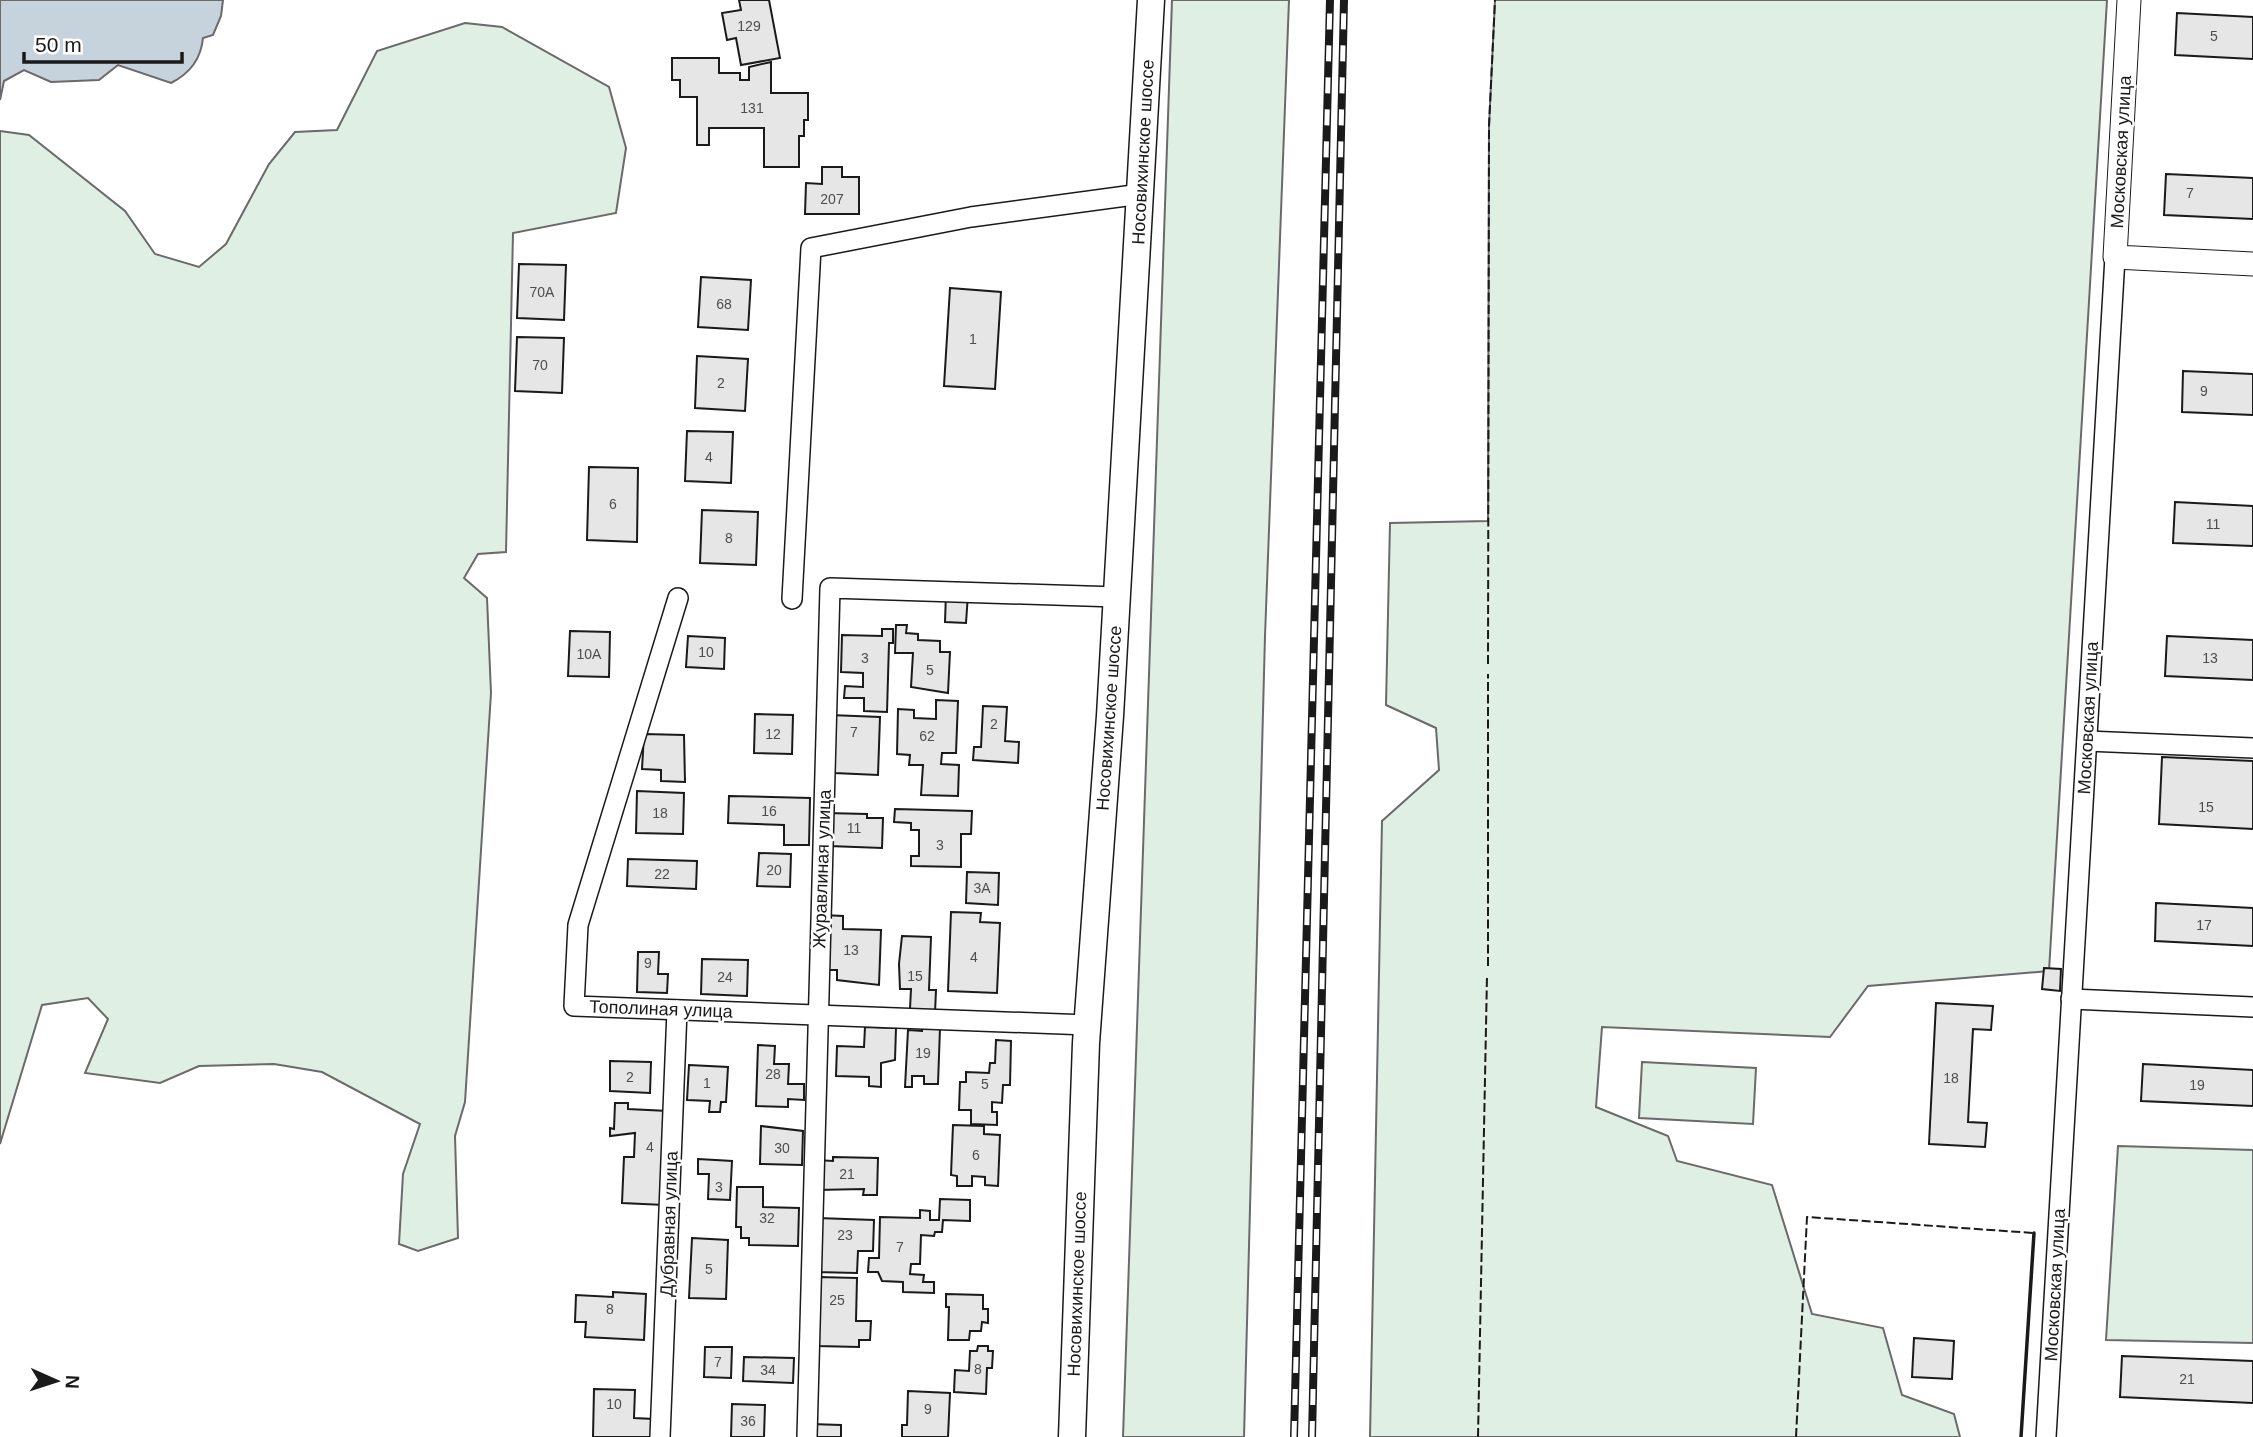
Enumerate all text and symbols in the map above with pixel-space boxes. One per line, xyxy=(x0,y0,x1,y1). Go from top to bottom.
house number: 129 xyxy=(737,18,761,34)
scale bar xyxy=(24,21,182,65)
house number: 5 xyxy=(2210,28,2218,44)
text: 50 m xyxy=(35,33,82,56)
street label: Носовихинское шоссе xyxy=(1128,59,1158,245)
street label: Московская улица xyxy=(2107,74,2135,229)
house number: 131 xyxy=(740,100,764,116)
house number: 7 xyxy=(2186,185,2194,201)
house number: 207 xyxy=(820,191,844,207)
house number: 70А xyxy=(530,284,555,300)
house number: 68 xyxy=(716,296,732,312)
house number: 1 xyxy=(969,331,977,347)
house number: 70 xyxy=(532,357,548,373)
house number: 2 xyxy=(717,375,725,391)
house number: 9 xyxy=(2200,383,2208,399)
house number: 4 xyxy=(705,449,713,465)
house number: 6 xyxy=(609,496,617,512)
house number: 11 xyxy=(2206,516,2220,532)
house number: 8 xyxy=(725,530,733,546)
street label: Носовихинское шоссе xyxy=(1093,625,1125,811)
street label: Московская улица xyxy=(2074,640,2102,795)
house number: 10 xyxy=(698,644,714,660)
house number: 10А xyxy=(577,646,602,662)
house number: 3 xyxy=(861,650,869,666)
house number: 13 xyxy=(2202,650,2218,666)
house number: 5 xyxy=(926,662,934,678)
house number: 2 xyxy=(990,716,998,732)
house number: 7 xyxy=(850,724,858,740)
house number: 12 xyxy=(765,726,781,742)
house number: 62 xyxy=(919,728,935,744)
street label: Журавлиная улица xyxy=(809,788,835,949)
house number: 15 xyxy=(2198,799,2214,815)
house number: 16 xyxy=(761,803,777,819)
house number: 18 xyxy=(652,805,668,821)
house number: 11 xyxy=(847,820,861,836)
house number: 3 xyxy=(936,837,944,853)
house number: 20 xyxy=(766,862,782,878)
house number: 22 xyxy=(654,866,670,882)
house number: 3А xyxy=(973,880,991,896)
house number: 17 xyxy=(2196,917,2212,933)
house number: 13 xyxy=(843,942,859,958)
house number: 4 xyxy=(970,949,978,965)
house number: 9 xyxy=(644,955,652,971)
house number: 15 xyxy=(907,968,923,984)
house number: 24 xyxy=(717,969,733,985)
street label: Тополиная улица xyxy=(589,996,734,1022)
house number: 19 xyxy=(915,1045,931,1061)
house number: 28 xyxy=(765,1066,781,1082)
house number: 2 xyxy=(626,1069,634,1085)
house number: 18 xyxy=(1943,1070,1959,1086)
house number: 1 xyxy=(703,1075,711,1091)
house number: 5 xyxy=(981,1076,989,1092)
house number: 19 xyxy=(2189,1077,2205,1093)
house number: 4 xyxy=(646,1139,654,1155)
house number: 30 xyxy=(774,1140,790,1156)
house number: 6 xyxy=(972,1147,980,1163)
street label: Дубравная улица xyxy=(656,1150,682,1297)
house number: 21 xyxy=(839,1166,855,1182)
house number: 3 xyxy=(715,1179,723,1195)
street label: Носовихинское шоссе xyxy=(1064,1191,1090,1377)
street label: Московская улица xyxy=(2041,1207,2069,1362)
house number: 32 xyxy=(759,1210,775,1226)
house number: 23 xyxy=(837,1227,853,1243)
house number: 7 xyxy=(896,1239,904,1255)
house number: 5 xyxy=(705,1261,713,1277)
house number: 25 xyxy=(829,1292,845,1308)
house number: 8 xyxy=(606,1301,614,1317)
north arrow xyxy=(21,1346,91,1416)
house number: 7 xyxy=(714,1354,722,1370)
house number: 8 xyxy=(974,1361,982,1377)
house number: 34 xyxy=(760,1362,776,1378)
house number: 21 xyxy=(2179,1371,2195,1387)
text: N xyxy=(62,1374,83,1389)
house number: 10 xyxy=(606,1396,622,1412)
house number: 9 xyxy=(924,1401,932,1417)
house number: 36 xyxy=(740,1413,756,1429)

